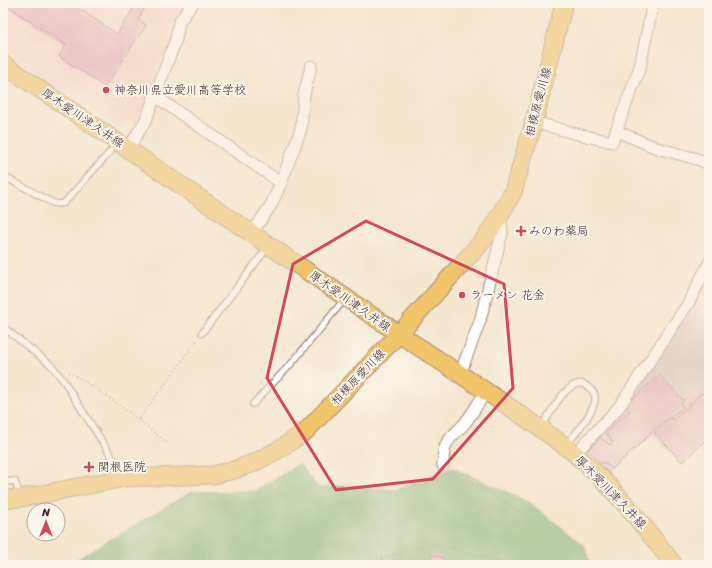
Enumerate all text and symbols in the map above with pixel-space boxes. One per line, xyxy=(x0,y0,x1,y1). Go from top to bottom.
street label: 相模原愛川線 xyxy=(518,64,558,140)
place label: 神奈川県立愛川高等学校 xyxy=(114,79,246,101)
street label: 厚木愛川津久井線 xyxy=(37,82,129,154)
marker: 神奈川県立愛川高等学校 xyxy=(101,85,111,95)
place label: みのわ薬局 xyxy=(529,220,589,242)
marker: みのわ薬局 xyxy=(516,226,526,236)
street label: 厚木愛川津久井線 xyxy=(304,264,396,338)
place label: ラーメン 花金 xyxy=(470,284,545,306)
marker: ラーメン 花金 xyxy=(457,290,467,300)
street label: 相模原愛川線 xyxy=(325,343,391,411)
street label: 厚木愛川津久井線 xyxy=(570,450,652,534)
place label: 関根医院 xyxy=(98,456,146,478)
marker: 関根医院 xyxy=(83,461,95,473)
north arrow xyxy=(26,502,66,542)
text: N xyxy=(41,503,50,522)

